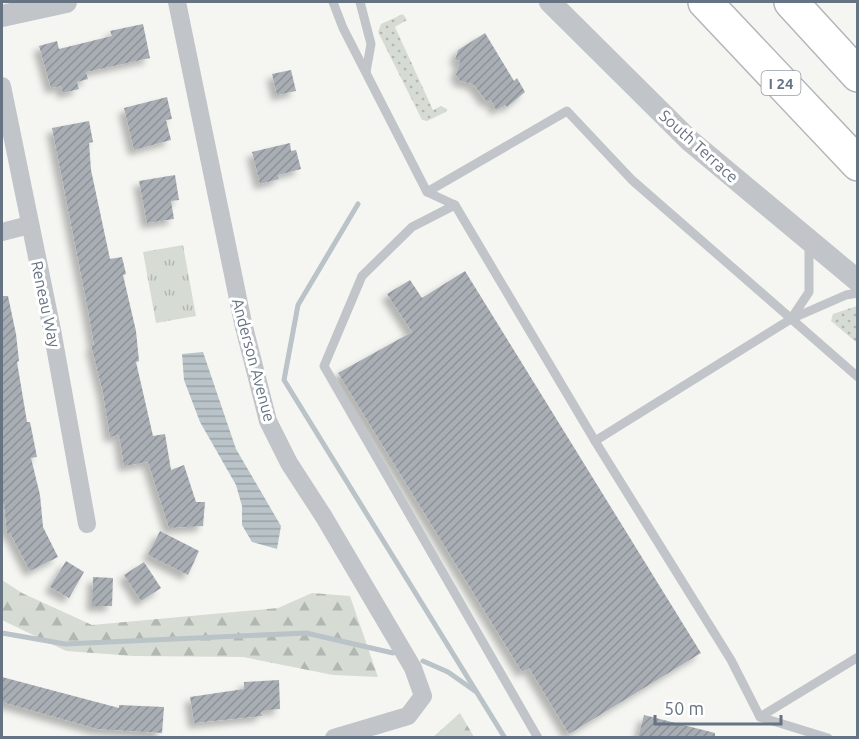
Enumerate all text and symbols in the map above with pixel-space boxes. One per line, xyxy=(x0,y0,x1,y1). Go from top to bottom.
road number: I 24 xyxy=(762,71,800,95)
street label: South Terrace xyxy=(656,106,742,186)
street label: Reneau Way xyxy=(28,259,64,349)
street label: Anderson Avenue xyxy=(229,296,279,424)
scale bar xyxy=(655,688,781,726)
text: 50 m xyxy=(664,698,704,718)

